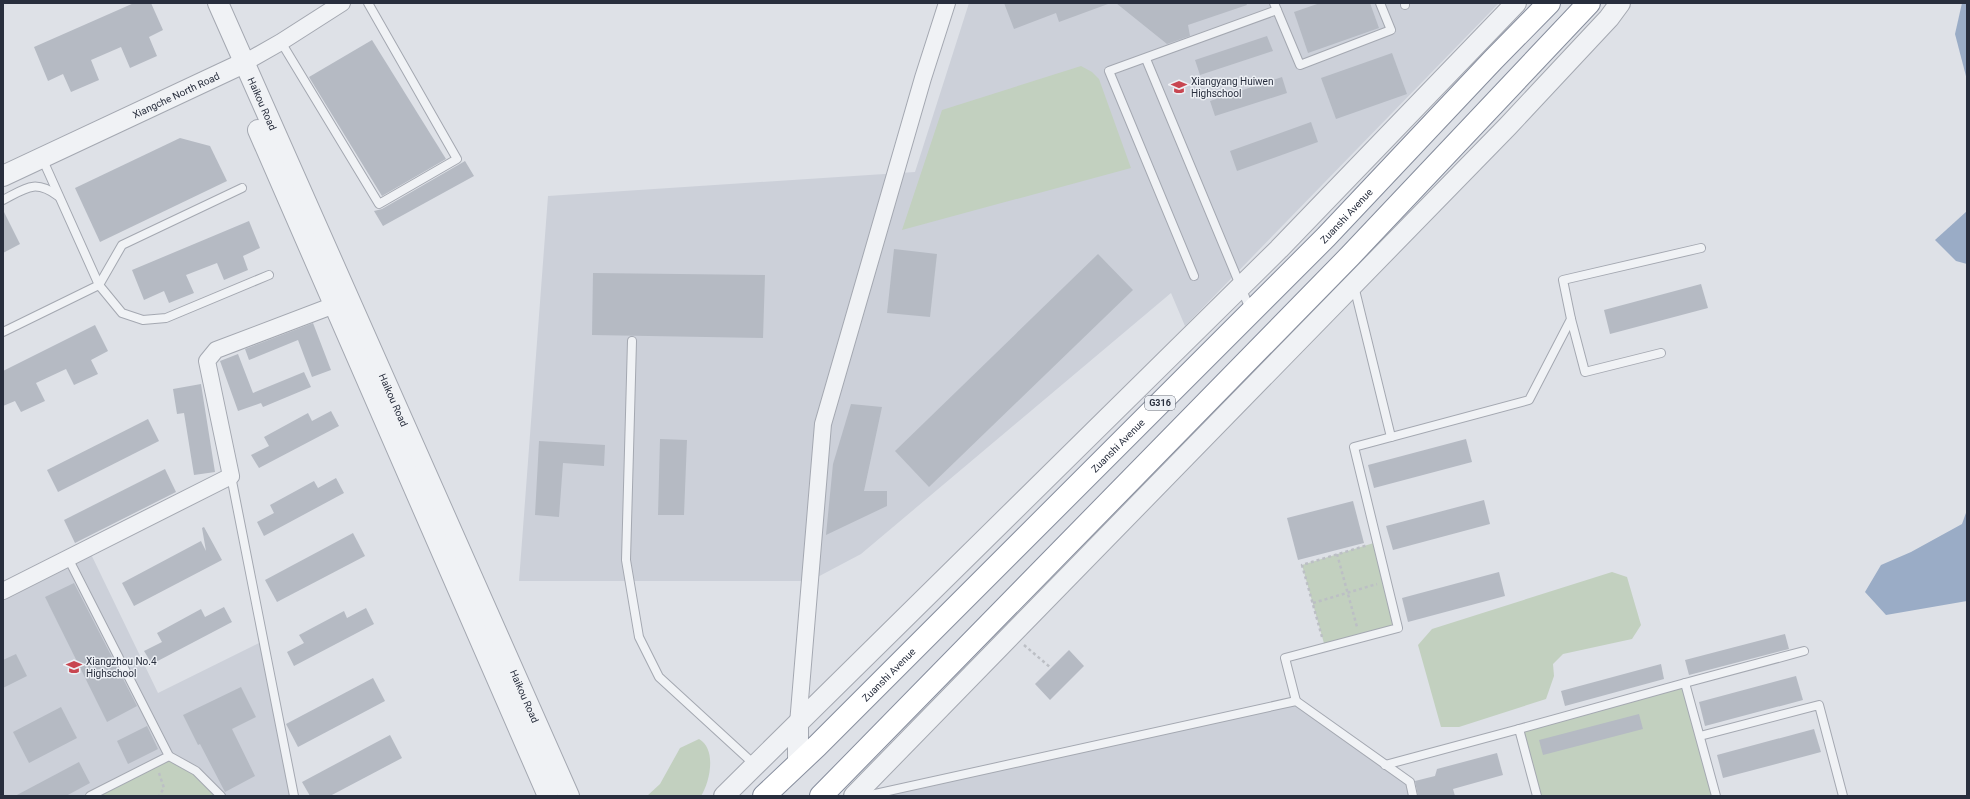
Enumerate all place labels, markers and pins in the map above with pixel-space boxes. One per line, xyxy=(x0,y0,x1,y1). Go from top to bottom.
place label: Xiangyang Huiwen Highschool xyxy=(1191,76,1273,99)
school or university icon: Xiangyang Huiwen Highschool xyxy=(1170,78,1188,96)
place label: Xiangzhou No.4 Highschool xyxy=(86,656,157,679)
school or university icon: Xiangzhou No.4 Highschool xyxy=(65,658,83,676)

